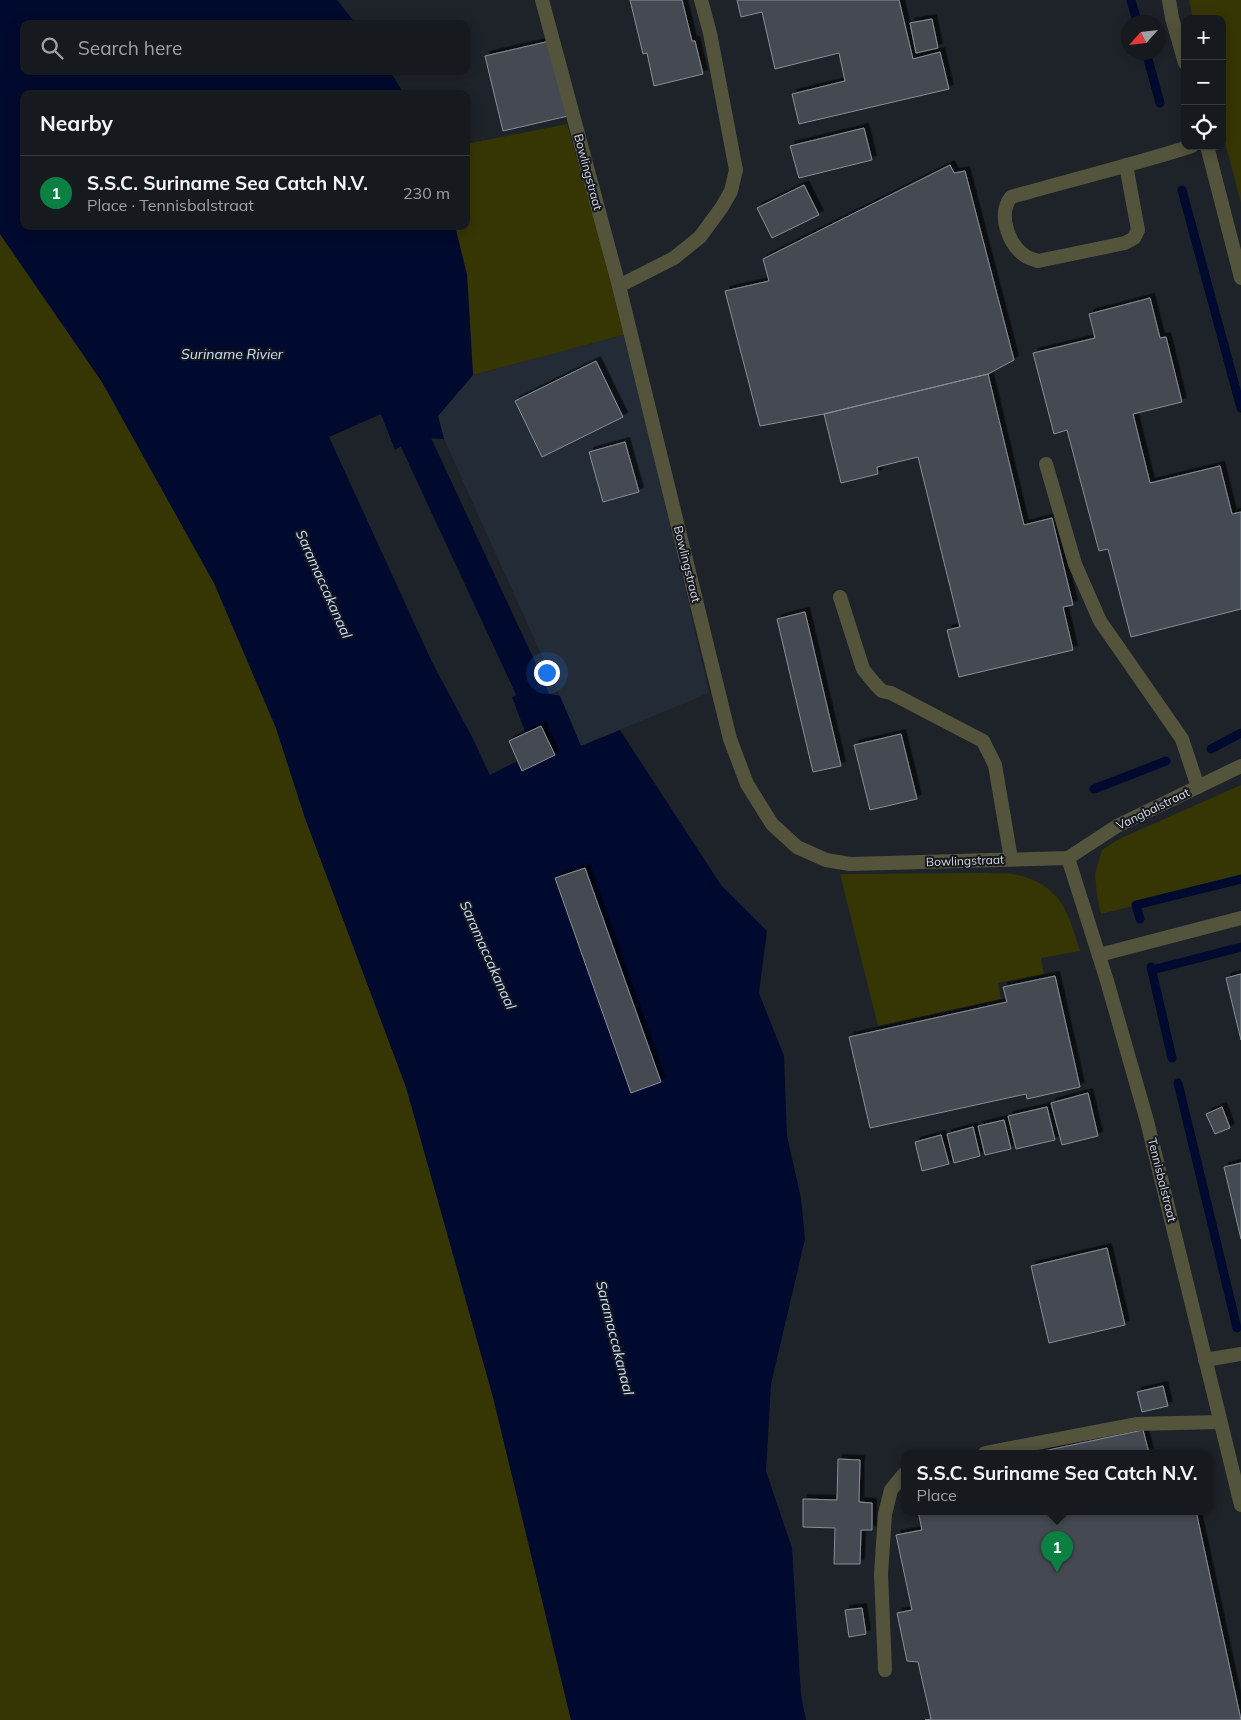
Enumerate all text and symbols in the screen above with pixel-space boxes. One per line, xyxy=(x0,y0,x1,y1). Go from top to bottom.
north arrow xyxy=(1121,15,1166,60)
map controls xyxy=(1181,15,1226,150)
button: + xyxy=(1181,15,1226,60)
search box xyxy=(20,20,470,75)
icon: search xyxy=(38,34,66,62)
text: Search here xyxy=(78,36,182,60)
button: − xyxy=(1181,60,1226,105)
button: locate xyxy=(1181,105,1226,150)
text: Nearby xyxy=(40,110,113,136)
street label: Bowlingstraat xyxy=(571,132,606,212)
text: S.S.C. Suriname Sea Catch N.V. xyxy=(87,171,368,195)
text: 1 xyxy=(51,183,61,203)
text: 230 m xyxy=(403,183,450,203)
text: Place · Tennisbalstraat xyxy=(87,195,254,215)
water label: Suriname Rivier xyxy=(181,345,284,363)
street label: Bowlingstraat xyxy=(671,524,704,604)
water label: Saramaccakanaal xyxy=(292,527,356,642)
your location xyxy=(534,660,560,686)
street label: Vangbalstraat xyxy=(1114,784,1192,833)
street label: Bowlingstraat xyxy=(926,852,1004,869)
water label: Saramaccakanaal xyxy=(456,898,520,1013)
street label: Tennisbalstraat xyxy=(1145,1136,1180,1223)
water label: Saramaccakanaal xyxy=(592,1279,638,1398)
popup xyxy=(901,1450,1213,1515)
text: S.S.C. Suriname Sea Catch N.V. xyxy=(917,1461,1197,1485)
text: Place xyxy=(917,1485,957,1505)
pin: 1 xyxy=(1041,1531,1073,1572)

